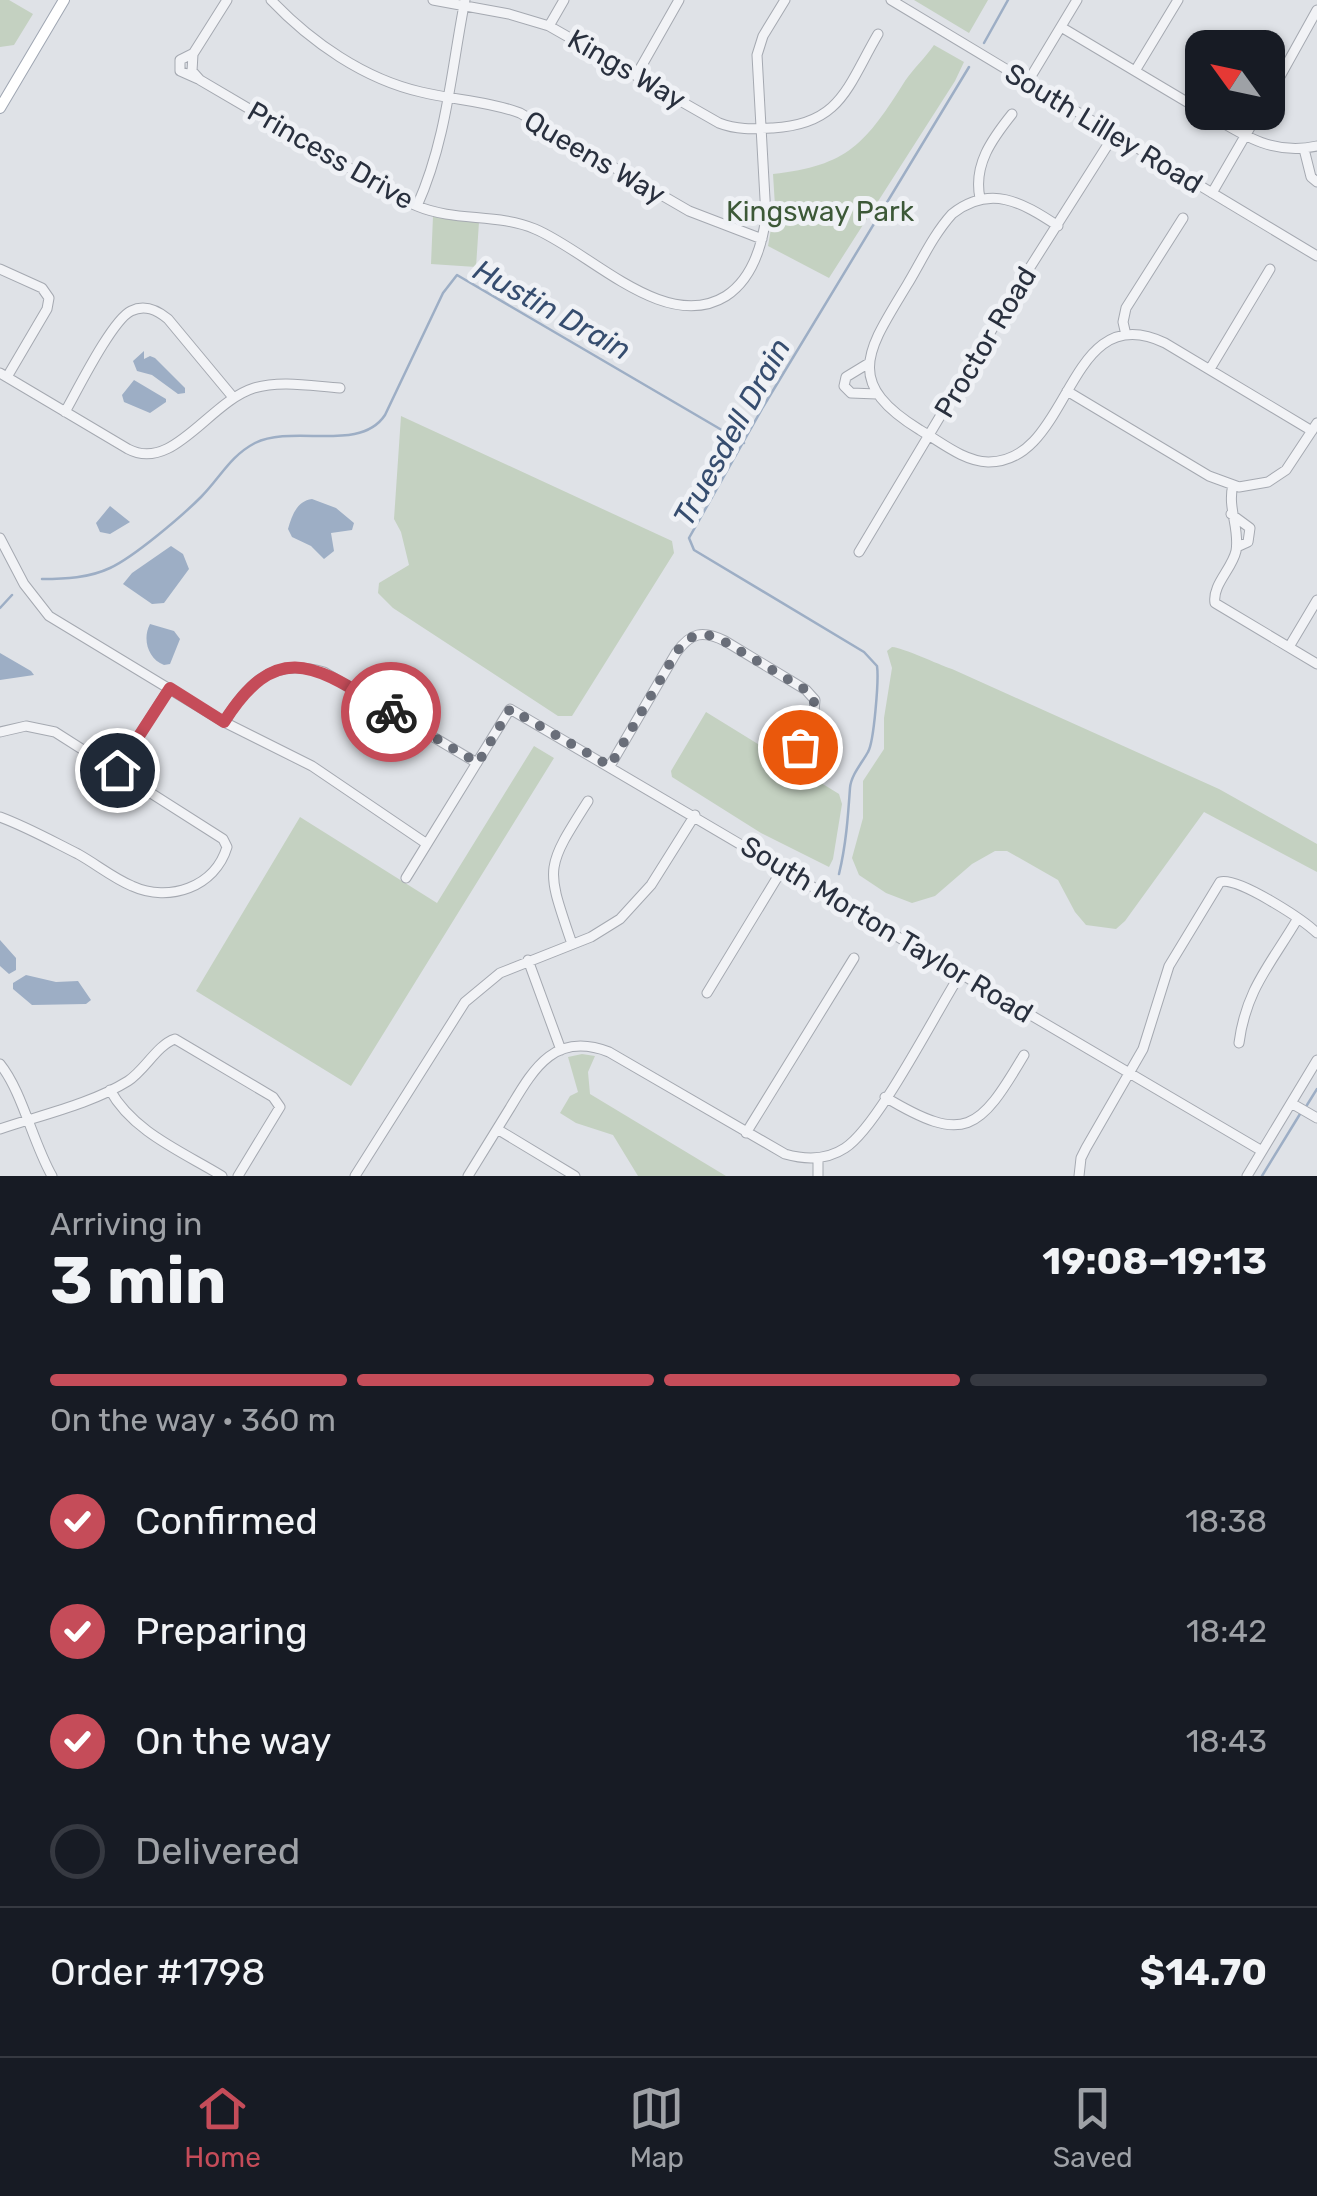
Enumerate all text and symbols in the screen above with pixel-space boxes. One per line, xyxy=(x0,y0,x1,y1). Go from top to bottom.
street label: Kings Way xyxy=(562,23,691,116)
north arrow xyxy=(1185,30,1285,130)
map controls xyxy=(1185,30,1285,130)
street label: South Lilley Road xyxy=(999,56,1208,200)
street label: Princess Drive xyxy=(242,95,420,216)
street label: Queens Way xyxy=(518,104,671,211)
park label: Kingsway Park xyxy=(726,195,915,228)
water label: Hustin Drain xyxy=(467,252,637,368)
street label: Proctor Road xyxy=(927,261,1043,424)
water label: Truesdell Drain xyxy=(666,332,798,532)
courier xyxy=(341,662,441,762)
icon: bike xyxy=(364,685,419,740)
pin xyxy=(758,705,843,790)
icon: bag xyxy=(773,720,828,775)
pin xyxy=(75,728,160,813)
icon: home xyxy=(90,743,145,798)
street label: South Morton Taylor Road xyxy=(735,829,1039,1030)
text: Arriving in xyxy=(50,1205,202,1243)
text: 19:08–19:13 xyxy=(1042,1238,1267,1284)
text: 3 min xyxy=(50,1242,227,1319)
text: On the way · 360 m xyxy=(50,1401,336,1439)
icon: check xyxy=(50,1494,105,1549)
text: Confirmed xyxy=(135,1498,318,1544)
text: 18:38 xyxy=(1185,1502,1267,1540)
icon: check xyxy=(50,1604,105,1659)
text: Preparing xyxy=(135,1608,308,1654)
text: 18:42 xyxy=(1186,1612,1267,1650)
icon: check xyxy=(50,1714,105,1769)
text: On the way xyxy=(135,1718,331,1764)
text: 18:43 xyxy=(1186,1722,1267,1760)
text: Delivered xyxy=(135,1828,300,1874)
text: Order #1798 xyxy=(50,1949,266,1995)
text: $14.70 xyxy=(1140,1949,1267,1995)
tab: Home xyxy=(184,2081,261,2174)
tab: Map xyxy=(629,2081,684,2174)
tab: Saved xyxy=(1053,2081,1133,2174)

